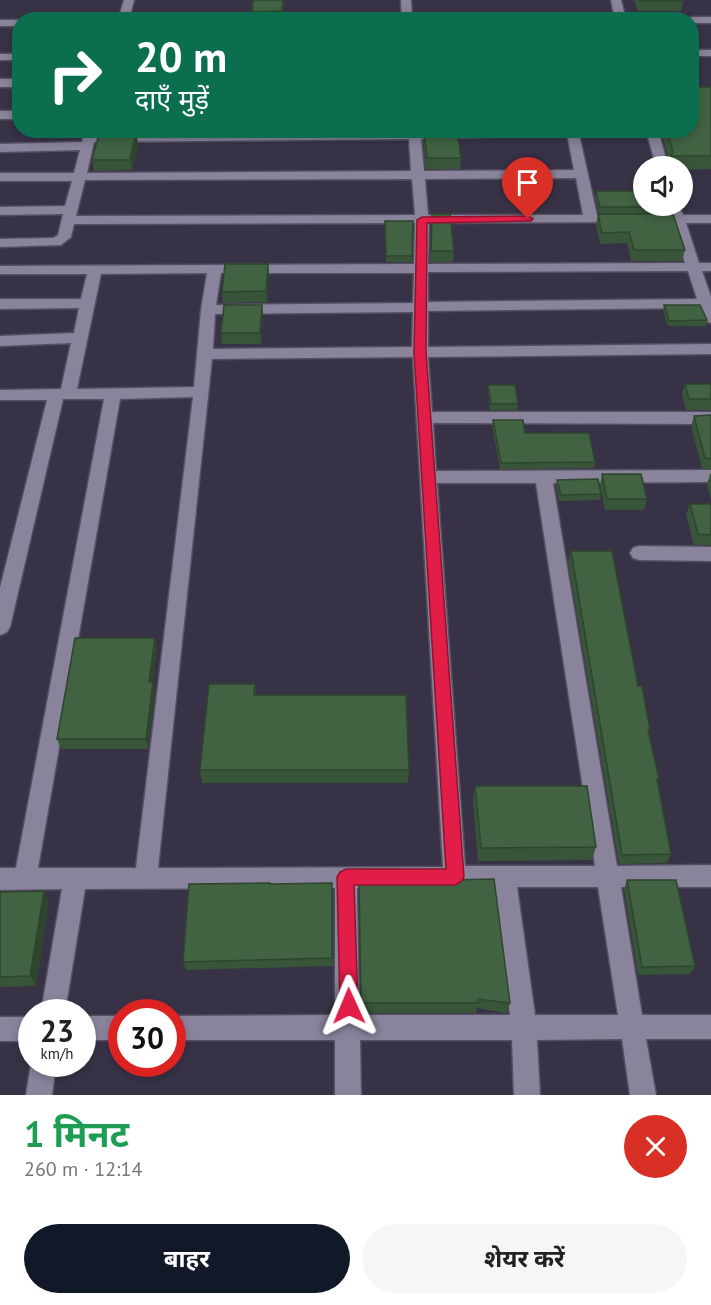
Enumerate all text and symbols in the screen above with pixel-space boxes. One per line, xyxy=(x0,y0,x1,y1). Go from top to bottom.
text: 20 m xyxy=(135,29,227,84)
icon: right xyxy=(36,36,114,114)
text: दाएँ मुड़ें xyxy=(135,82,209,116)
map controls xyxy=(633,156,693,216)
button: sound xyxy=(633,156,693,216)
pin xyxy=(502,157,553,219)
icon: arrive xyxy=(511,166,544,199)
position arrow xyxy=(317,974,381,1038)
speed limit sign: 30 xyxy=(108,999,186,1077)
text: 23 xyxy=(40,1011,74,1050)
text: km/h xyxy=(41,1044,73,1063)
text: 1 मिनट xyxy=(24,1110,129,1157)
button: close xyxy=(624,1115,687,1178)
text: 260 m · 12:14 xyxy=(24,1156,142,1182)
button: बाहर xyxy=(24,1224,350,1293)
button: शेयर करें xyxy=(362,1224,687,1293)

